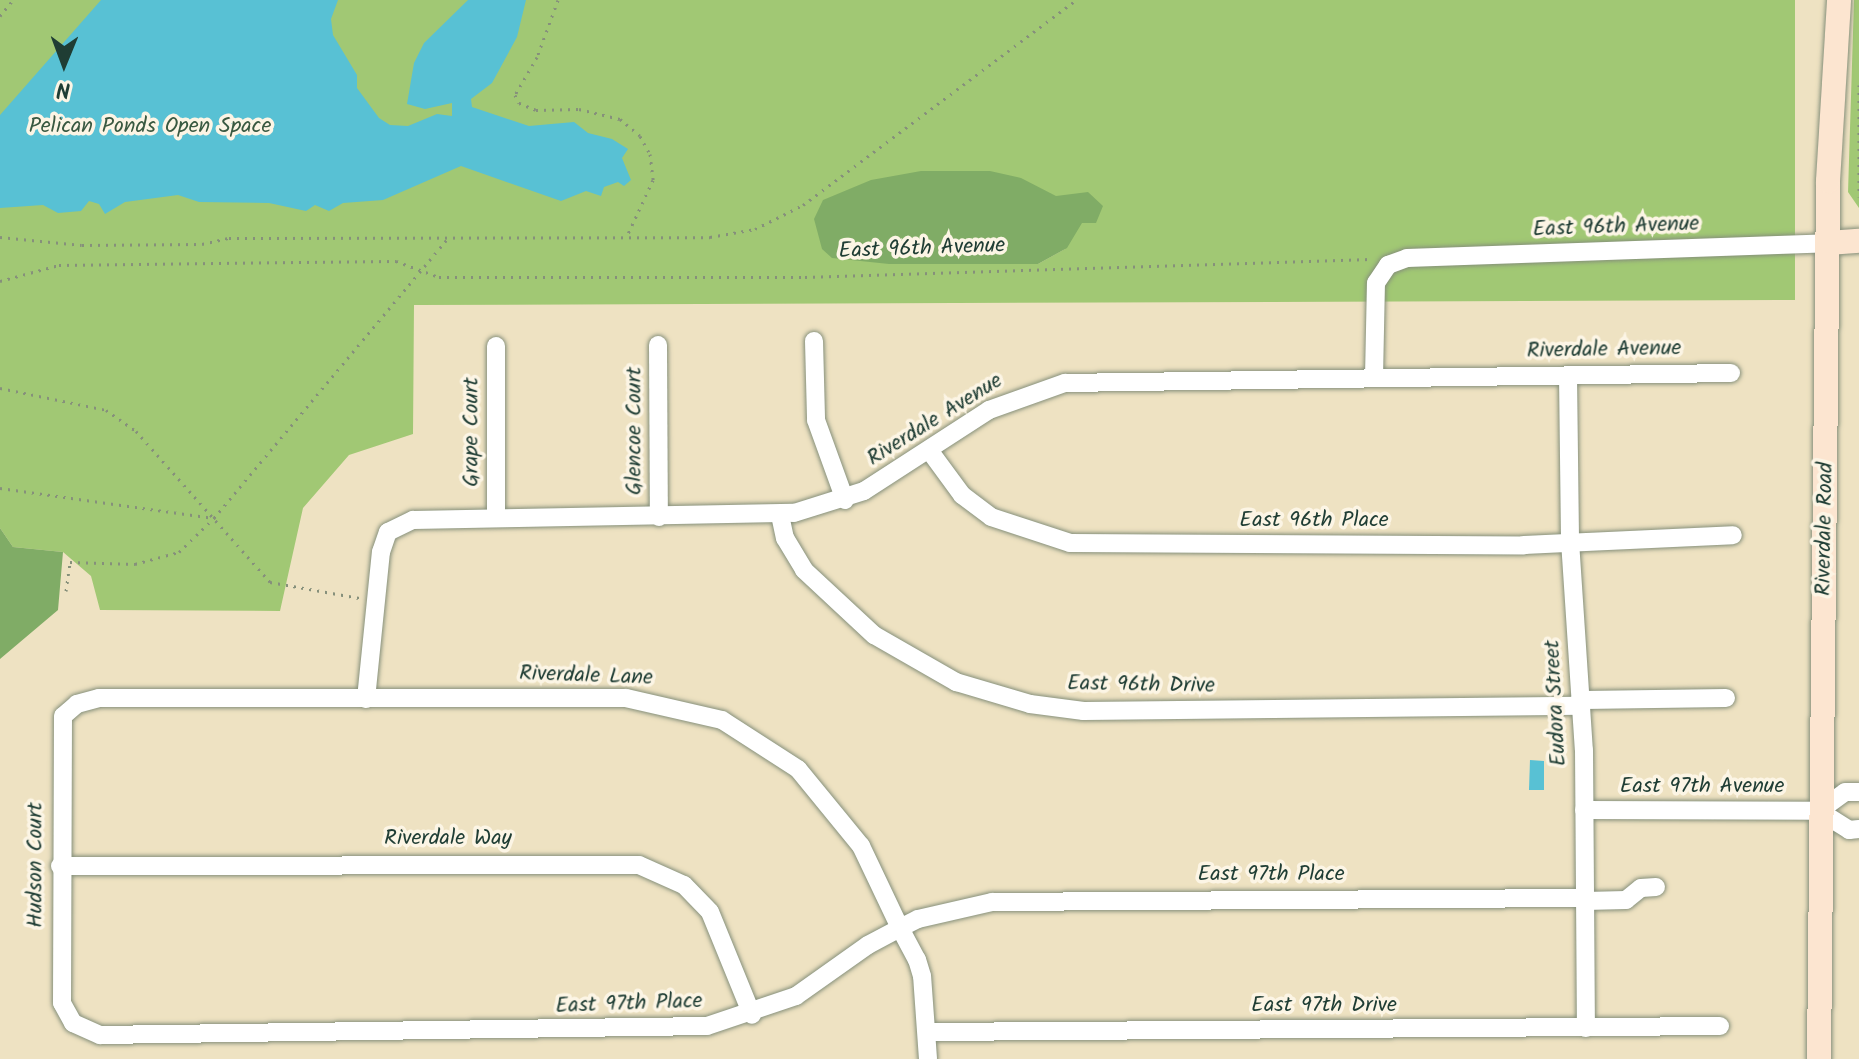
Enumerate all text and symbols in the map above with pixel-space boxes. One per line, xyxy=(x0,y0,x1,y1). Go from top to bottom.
north arrow xyxy=(24,24,104,104)
text: N xyxy=(56,71,71,106)
park label: Pelican Ponds Open Space xyxy=(29,114,271,140)
street label: East 96th Avenue xyxy=(1532,211,1700,243)
street label: East 96th Avenue xyxy=(838,233,1006,265)
street label: Riverdale Avenue xyxy=(1526,335,1682,365)
street label: Glencoe Court xyxy=(622,367,648,495)
street label: Riverdale Avenue xyxy=(862,368,1008,472)
street label: Grape Court xyxy=(459,377,485,487)
street label: Riverdale Road xyxy=(1811,462,1839,596)
street label: East 96th Place xyxy=(1239,508,1389,534)
street label: Eudora Street xyxy=(1540,639,1572,767)
street label: Riverdale Lane xyxy=(519,660,653,692)
street label: East 96th Drive xyxy=(1067,671,1215,699)
street label: East 97th Avenue xyxy=(1620,774,1784,800)
street label: Hudson Court xyxy=(23,802,49,928)
street label: Riverdale Way xyxy=(384,826,512,852)
street label: East 97th Place xyxy=(1197,862,1345,888)
street label: East 97th Place xyxy=(555,988,703,1020)
street label: East 97th Drive xyxy=(1251,993,1397,1019)

